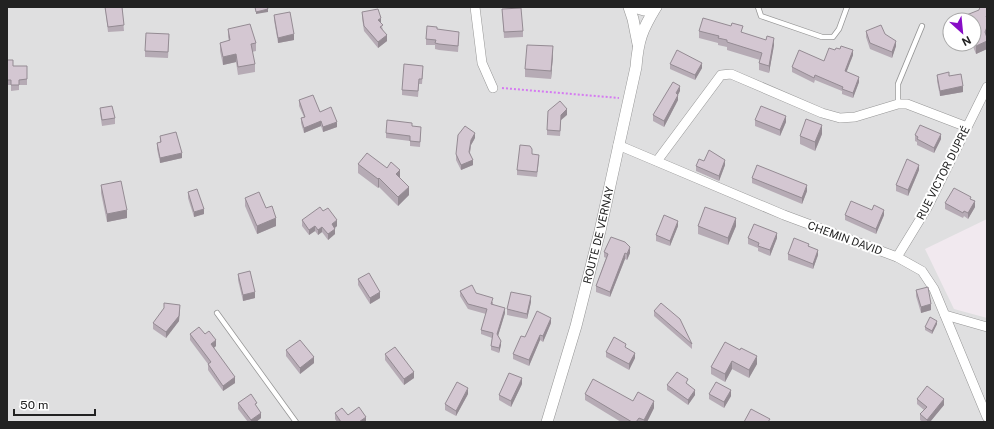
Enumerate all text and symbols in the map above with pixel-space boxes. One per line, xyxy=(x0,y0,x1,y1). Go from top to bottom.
north arrow xyxy=(942,12,982,52)
text: N xyxy=(960,34,973,48)
street label: RUE VICTOR DUPRÉ xyxy=(913,124,972,222)
street label: ROUTE DE VERNAY xyxy=(581,185,616,285)
street label: CHEMIN DAVID xyxy=(806,219,884,257)
scale bar xyxy=(14,391,95,417)
text: 50 m xyxy=(20,398,48,412)

